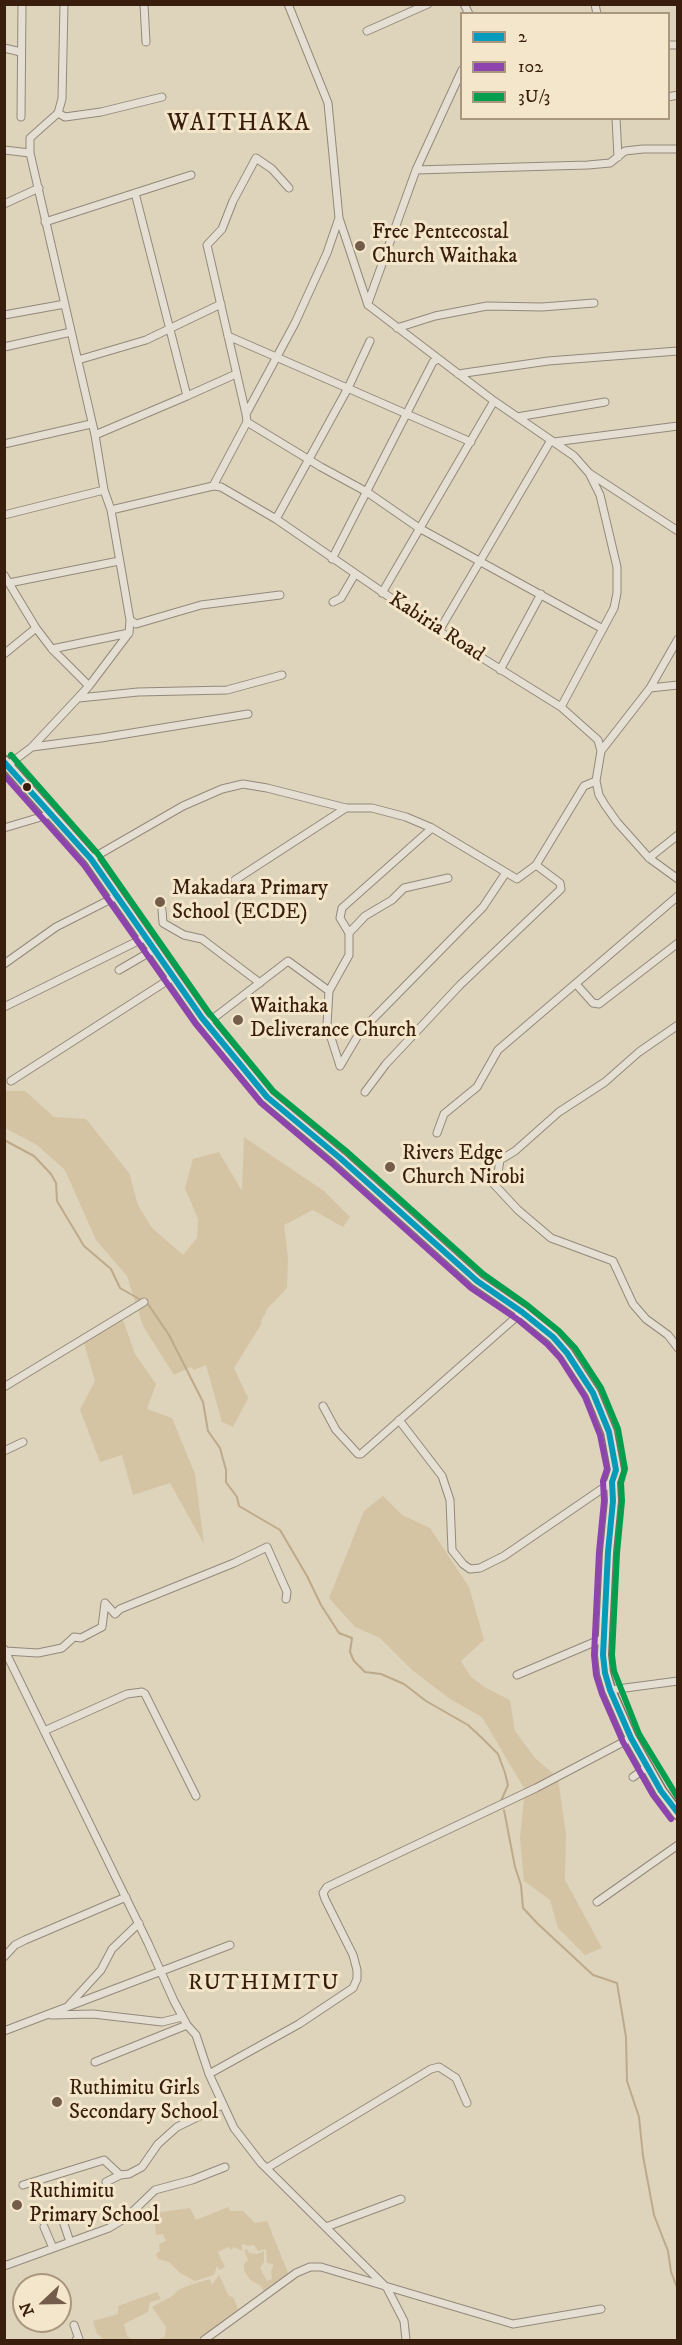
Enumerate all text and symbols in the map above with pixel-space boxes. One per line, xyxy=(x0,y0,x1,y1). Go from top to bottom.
legend xyxy=(460,12,670,120)
text: 2 xyxy=(518,26,527,48)
text: 102 xyxy=(518,56,543,78)
text: 3U/3 xyxy=(518,86,550,108)
district label: WAITHAKA xyxy=(167,111,311,139)
place label: Free Pentecostal Church Waithaka xyxy=(372,221,518,271)
marker: Free Pentecostal Church Waithaka xyxy=(353,239,367,253)
street label: Kabiria Road xyxy=(383,588,489,668)
unlabelled marker xyxy=(21,781,33,793)
place label: Makadara Primary School (ECDE) xyxy=(172,877,328,927)
marker: Makadara Primary School (ECDE) xyxy=(153,895,167,909)
place label: Waithaka Deliverance Church xyxy=(250,995,417,1045)
marker: Waithaka Deliverance Church xyxy=(231,1013,245,1027)
place label: Rivers Edge Church Nirobi xyxy=(402,1142,525,1192)
marker: Rivers Edge Church Nirobi xyxy=(383,1160,397,1174)
district label: RUTHIMITU xyxy=(188,1971,340,1997)
place label: Ruthimitu Girls Secondary School xyxy=(69,2077,218,2127)
marker: Ruthimitu Girls Secondary School xyxy=(50,2095,64,2109)
place label: Ruthimitu Primary School xyxy=(29,2180,159,2230)
marker: Ruthimitu Primary School xyxy=(10,2198,24,2212)
north arrow xyxy=(12,2273,72,2333)
text: N xyxy=(15,2299,39,2319)

